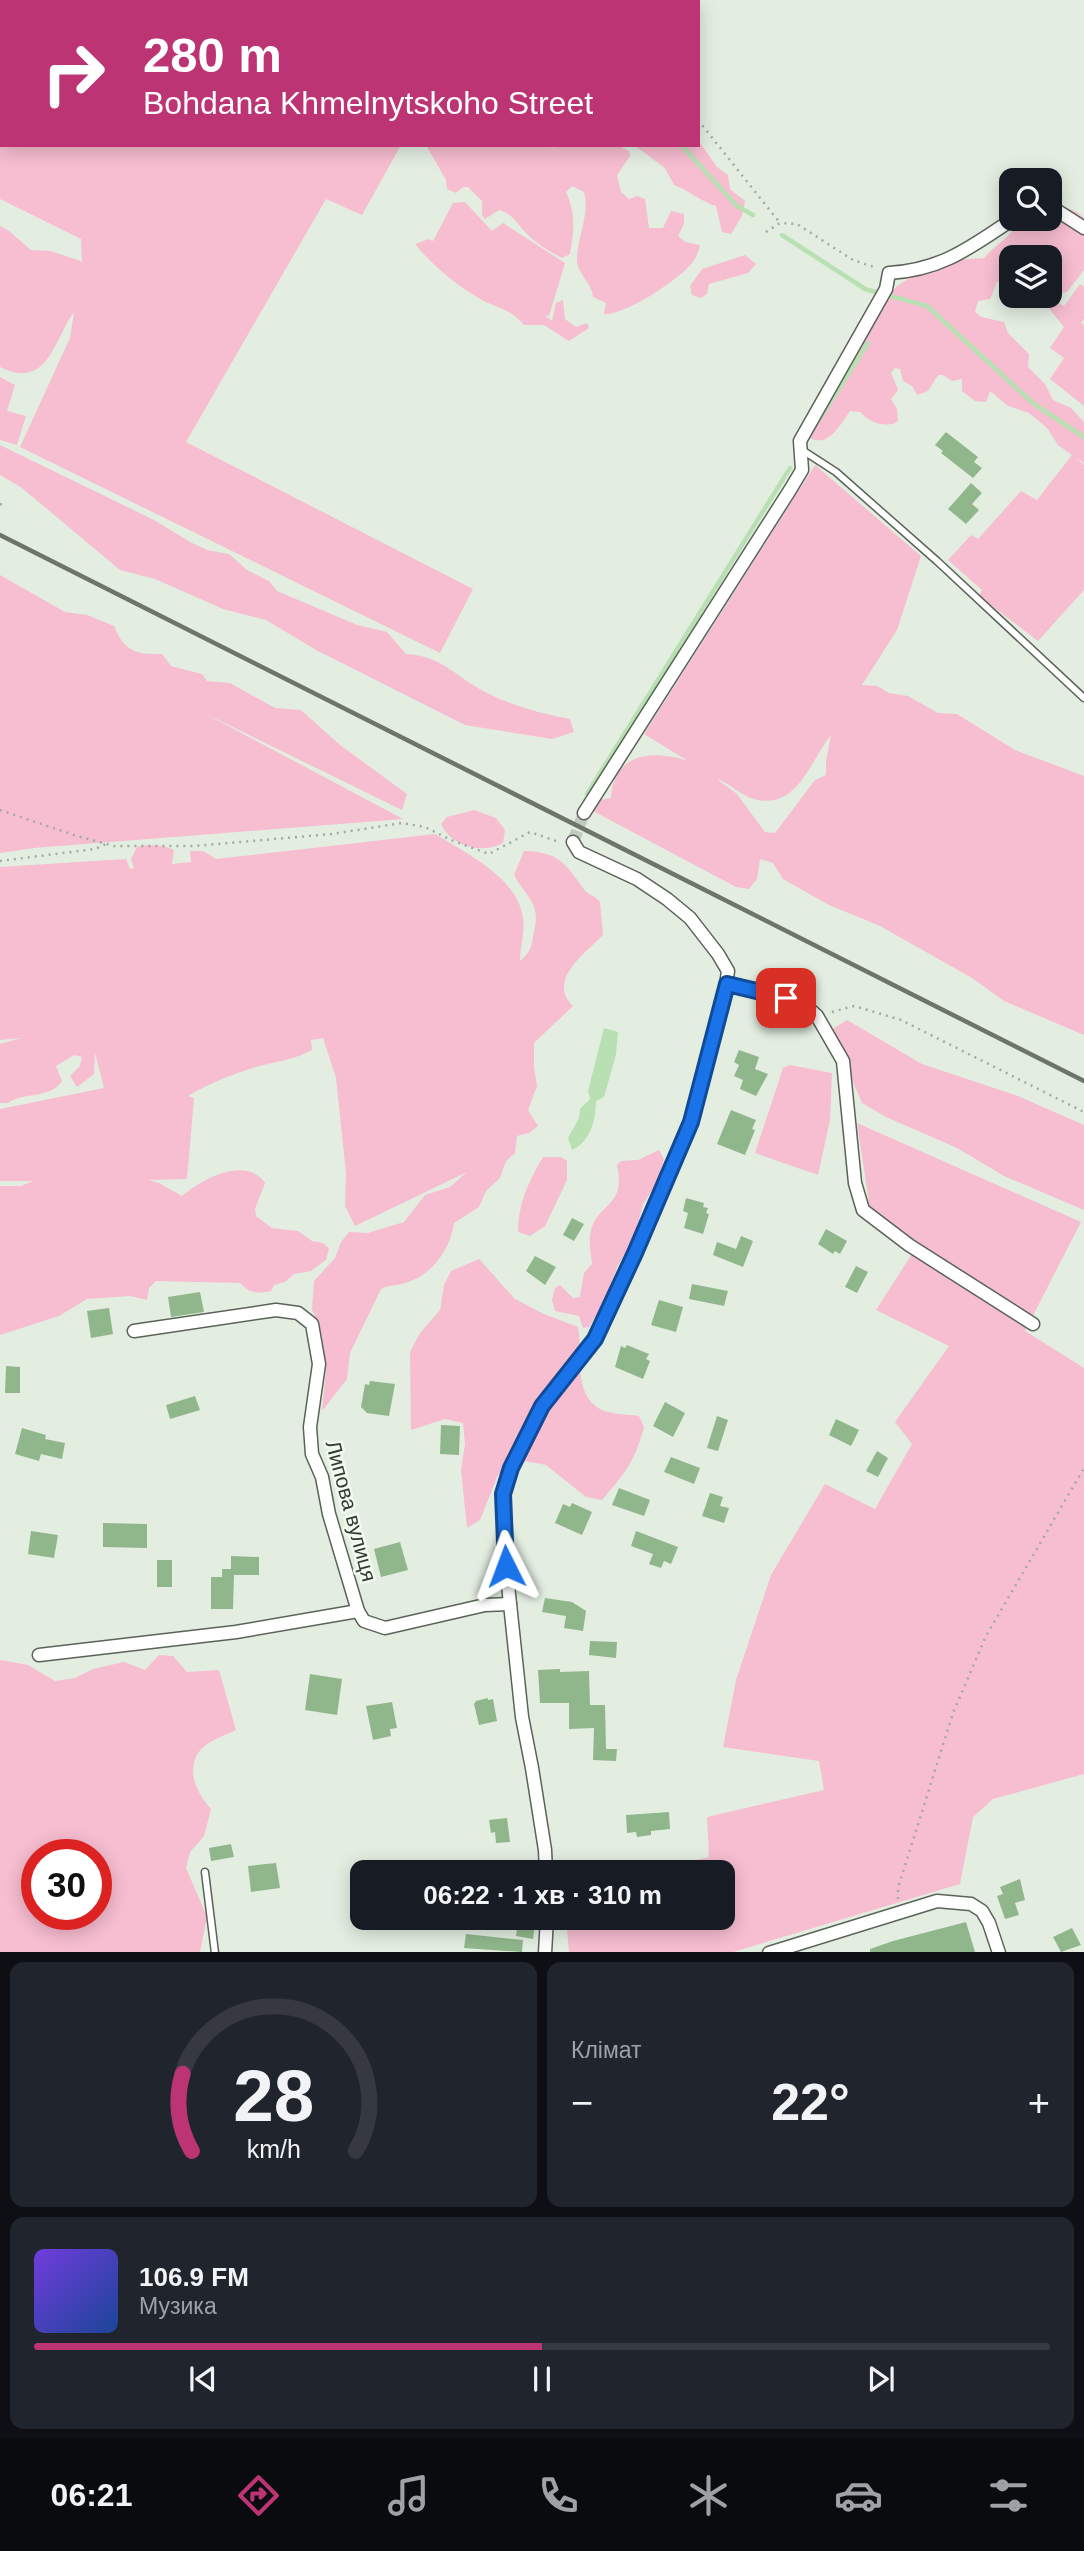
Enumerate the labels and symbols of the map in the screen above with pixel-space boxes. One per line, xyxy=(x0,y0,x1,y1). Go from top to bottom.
pin xyxy=(756,968,816,1028)
street label: Липова вулиця xyxy=(322,1438,381,1584)
position arrow xyxy=(469,1529,543,1603)
speed limit sign: 30 xyxy=(21,1839,112,1930)

